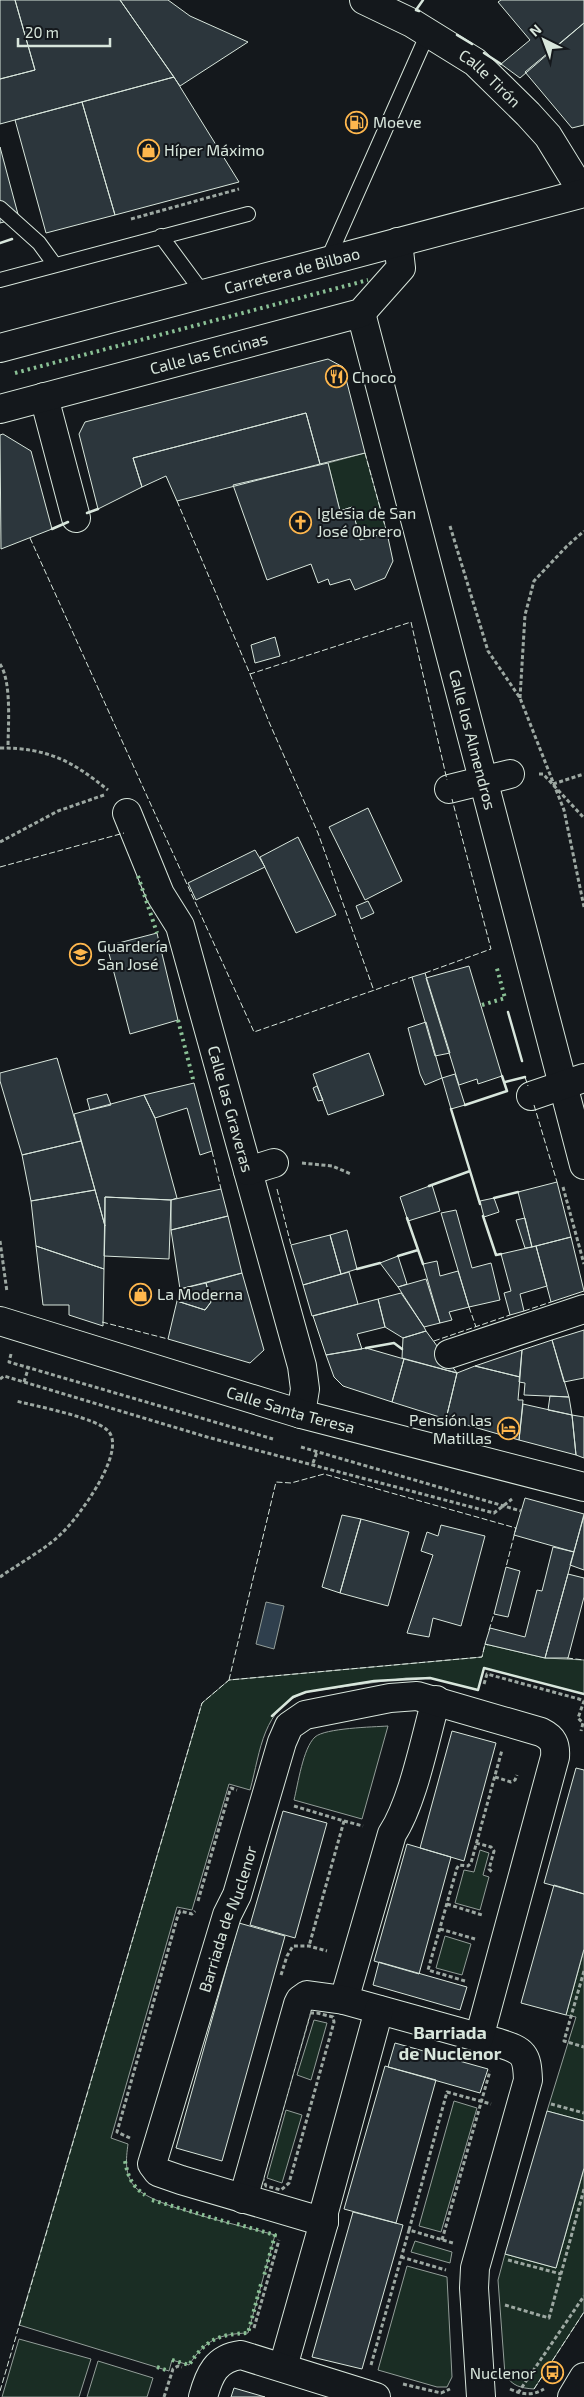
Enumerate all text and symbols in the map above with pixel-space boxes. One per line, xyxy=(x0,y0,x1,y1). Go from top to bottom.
scale bar xyxy=(18,15,110,47)
north arrow xyxy=(519,15,569,65)
text: N xyxy=(526,20,544,40)
text: 20 m xyxy=(25,23,59,41)
street label: Calle Tirón xyxy=(456,45,525,111)
fuel station icon: Moeve xyxy=(345,110,369,134)
place label: Moeve xyxy=(373,112,422,131)
shop icon: Híper Máximo xyxy=(136,138,160,162)
place label: Híper Máximo xyxy=(164,140,265,159)
street label: Carretera de Bilbao xyxy=(222,243,362,297)
street label: Calle las Encinas xyxy=(148,328,270,378)
restaurant icon: Choco xyxy=(324,365,348,389)
place label: Choco xyxy=(352,367,396,386)
place label: Iglesia de San José Obrero xyxy=(317,503,416,540)
church icon: Iglesia de San José Obrero xyxy=(289,510,313,534)
street label: Calle los Almendros xyxy=(446,667,501,812)
place label: Guardería San José xyxy=(97,936,168,973)
school or university icon: Guardería San José xyxy=(69,943,93,967)
street label: Calle las Graveras xyxy=(205,1043,258,1174)
shop icon: La Moderna xyxy=(129,1282,153,1306)
place label: La Moderna xyxy=(157,1284,243,1303)
street label: Calle Santa Teresa xyxy=(224,1382,357,1437)
place label: Pensión las Matillas xyxy=(409,1410,492,1447)
hotel icon: Pensión las Matillas xyxy=(496,1417,520,1441)
street label: Barriada de Nuclenor xyxy=(194,1843,260,1994)
district label: Barriada de Nuclenor xyxy=(399,2021,502,2064)
bus stop icon: Nuclenor xyxy=(540,2361,564,2385)
place label: Nuclenor xyxy=(470,2363,537,2382)

